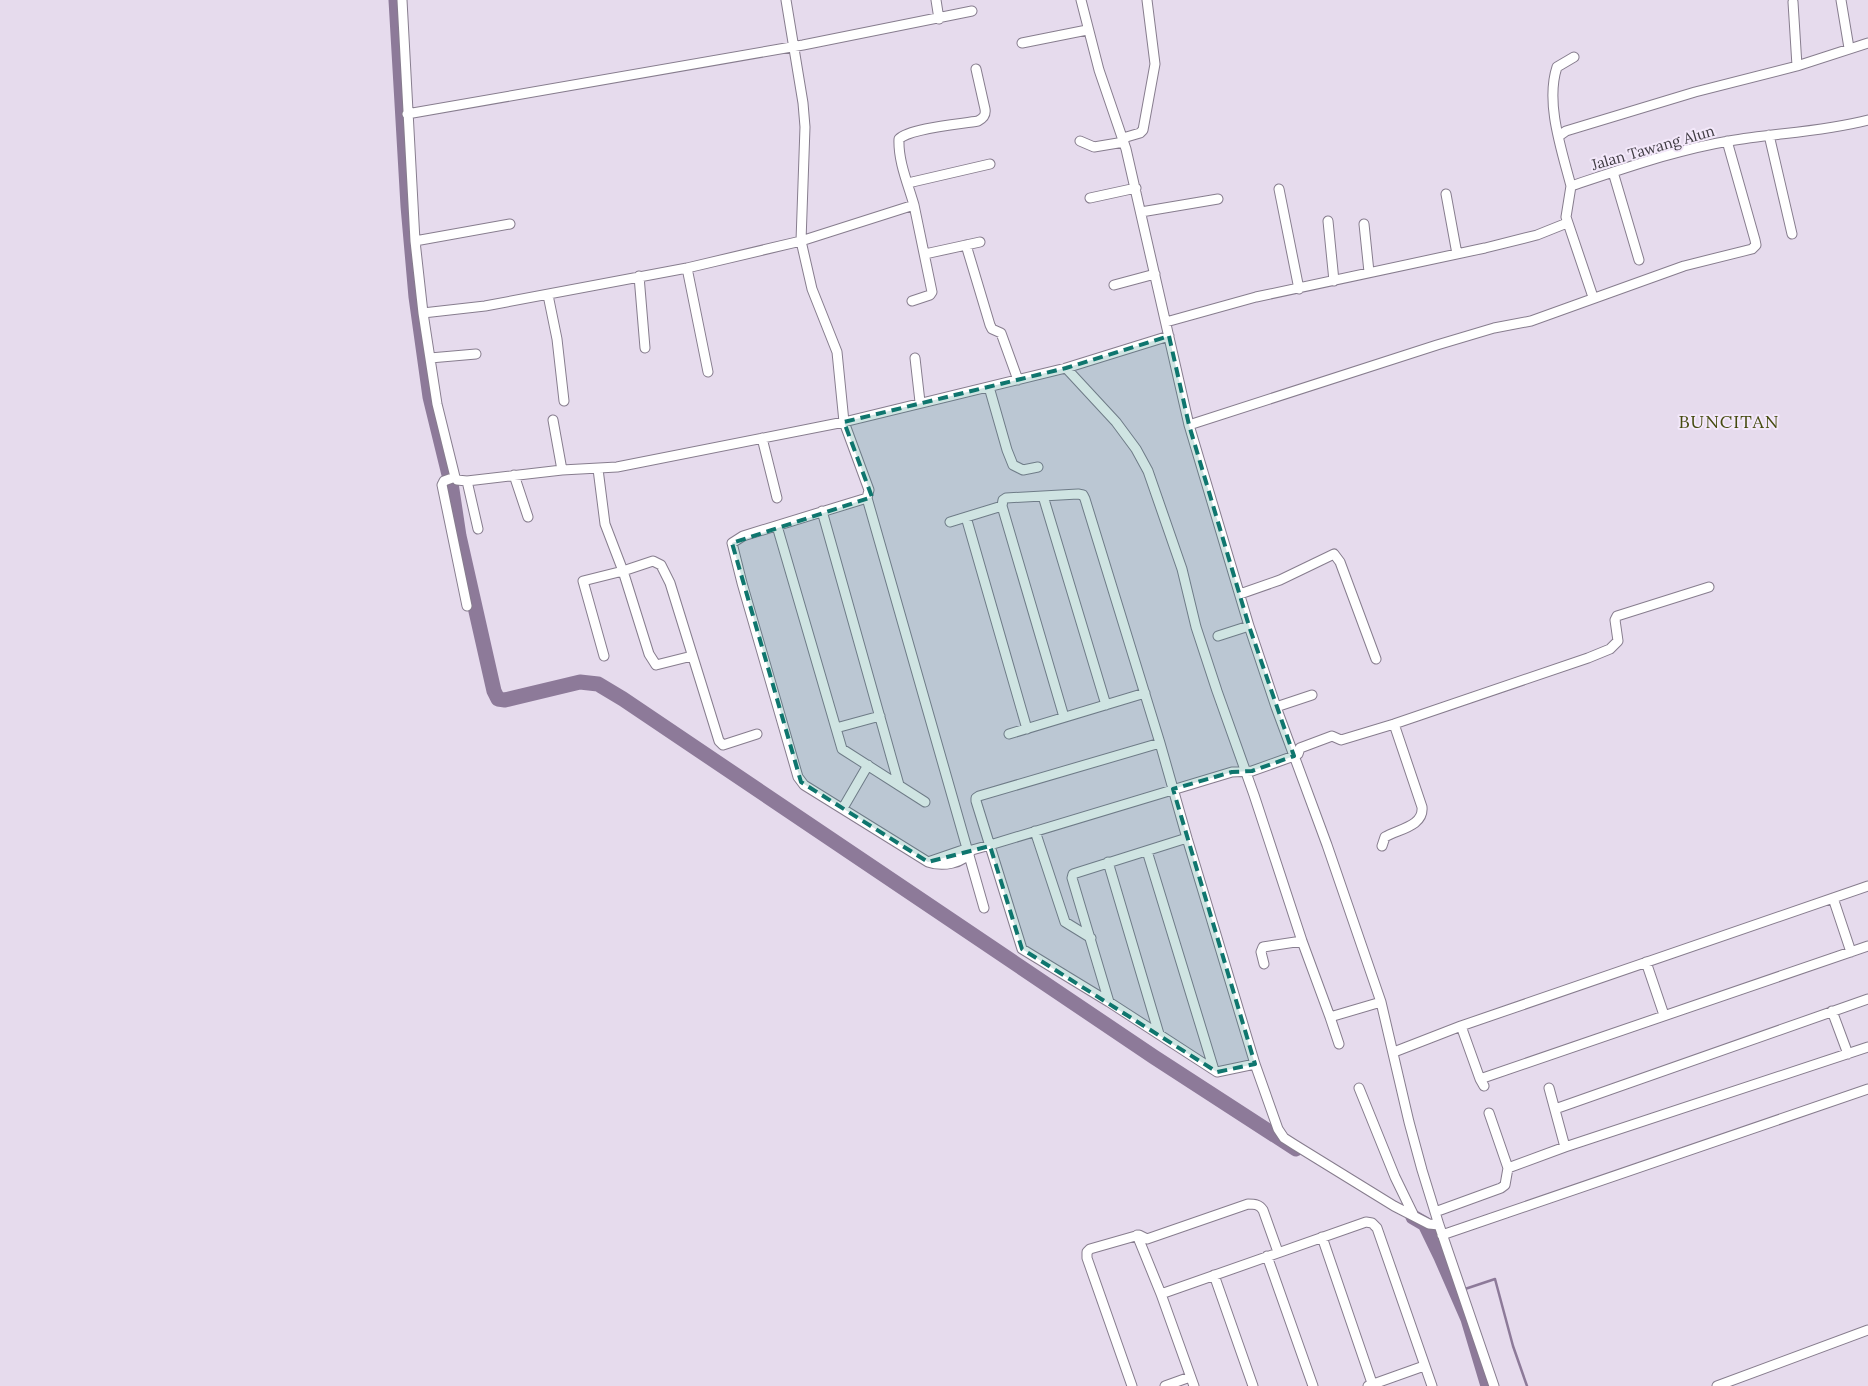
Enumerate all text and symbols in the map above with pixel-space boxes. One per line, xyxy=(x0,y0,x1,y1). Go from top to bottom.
street label: Jalan Tawang Alun xyxy=(1588,121,1717,174)
district label: BUNCITAN xyxy=(1679,410,1779,433)

